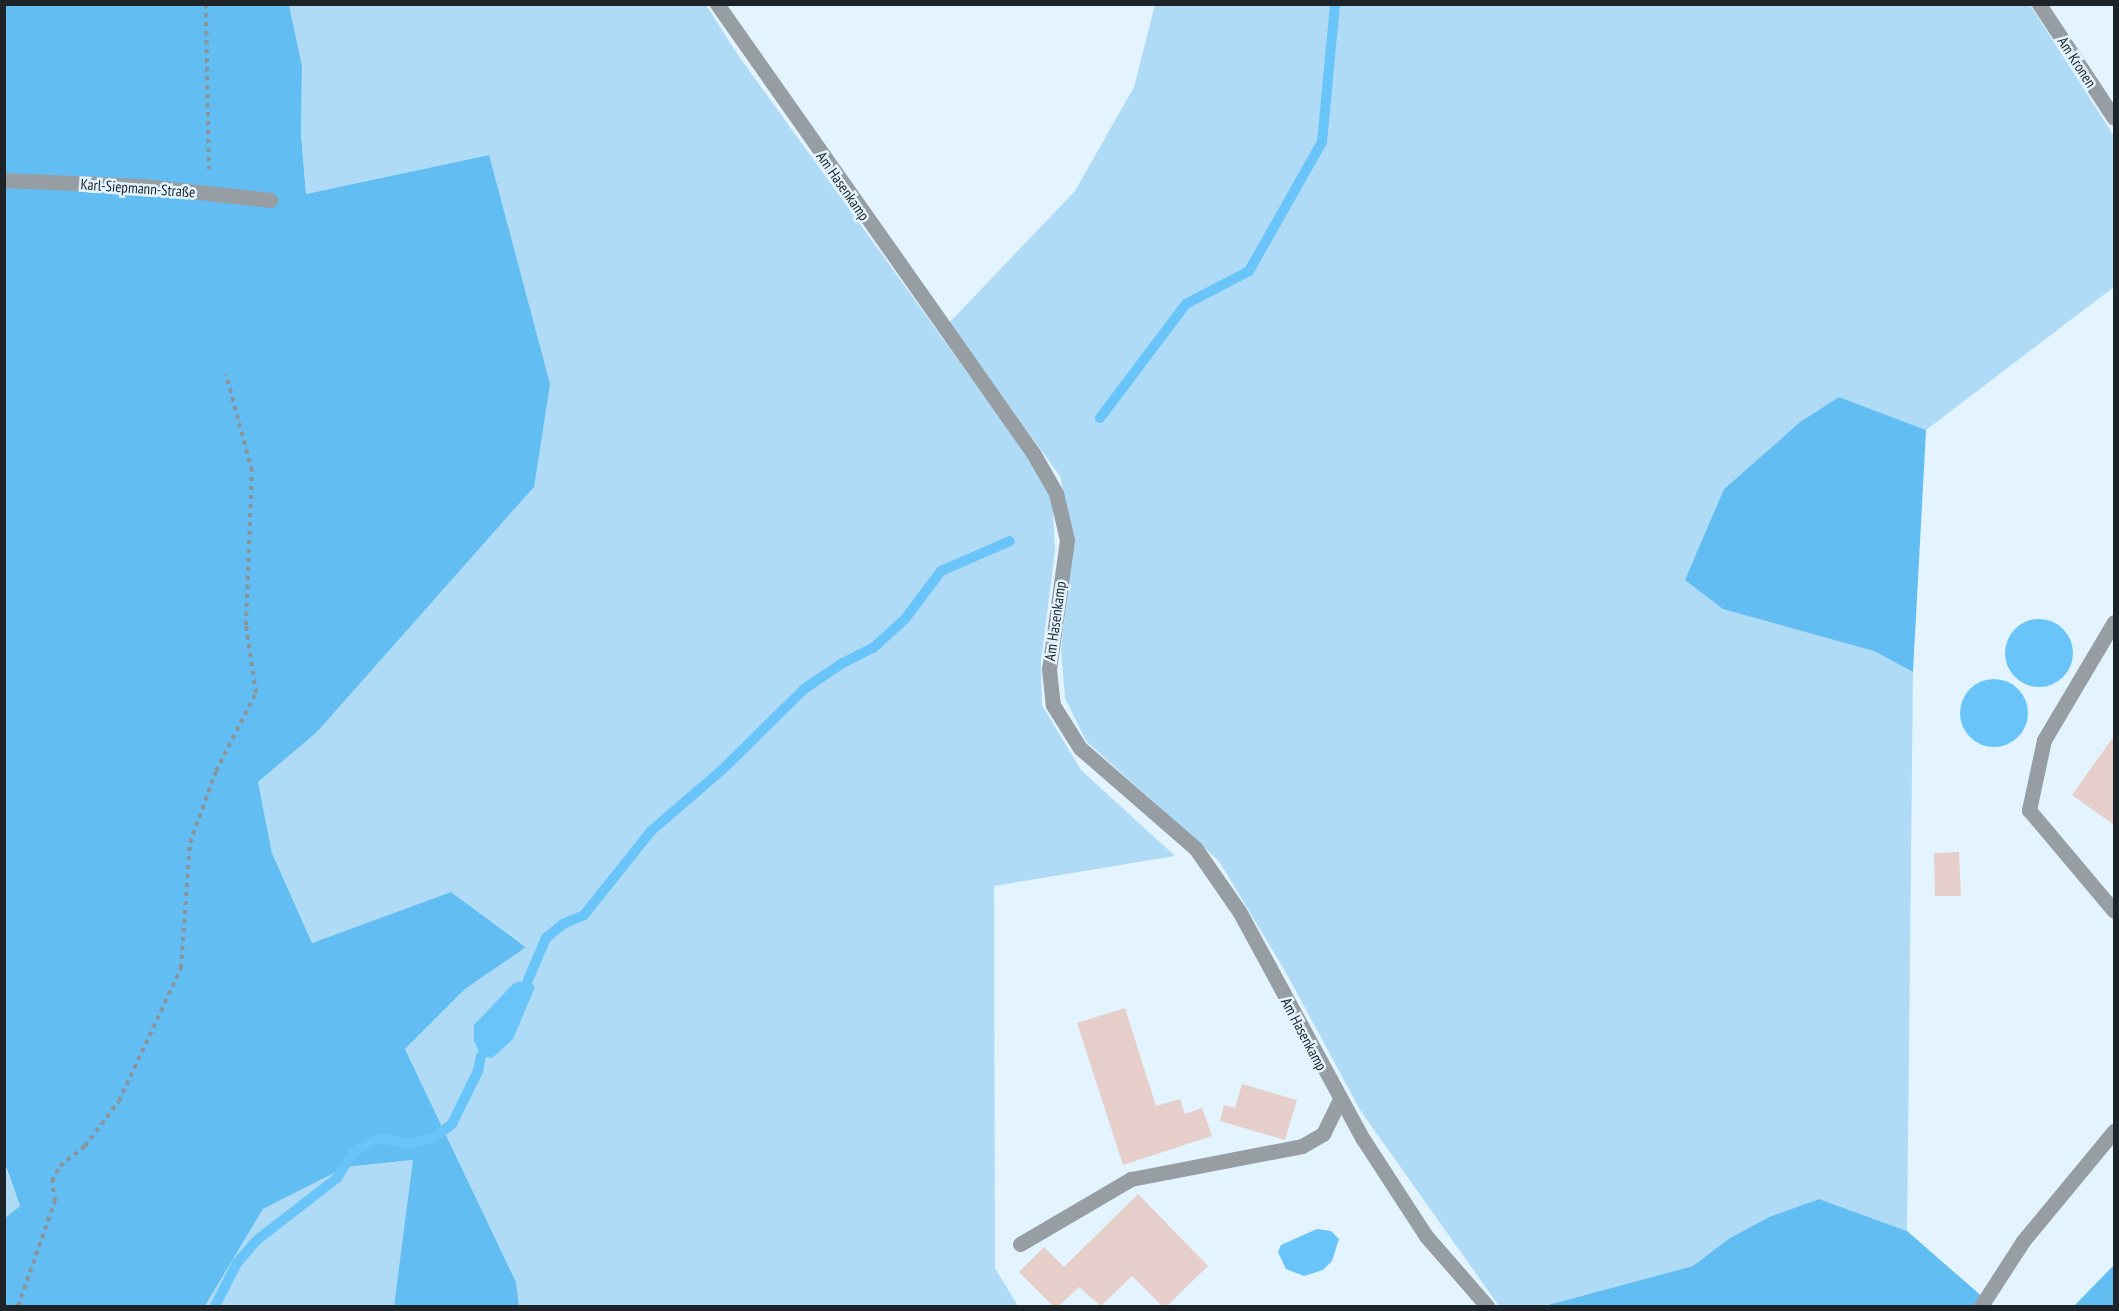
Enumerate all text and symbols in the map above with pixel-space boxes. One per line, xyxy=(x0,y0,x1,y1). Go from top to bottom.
street label: Am Kronen xyxy=(2054,33,2100,91)
street label: Am Hasenkamp xyxy=(813,148,873,224)
street label: Karl-Siepmann-Straße xyxy=(80,175,196,201)
street label: Am Hasenkamp xyxy=(1041,580,1069,662)
street label: Am Hasenkamp xyxy=(1277,994,1331,1074)

